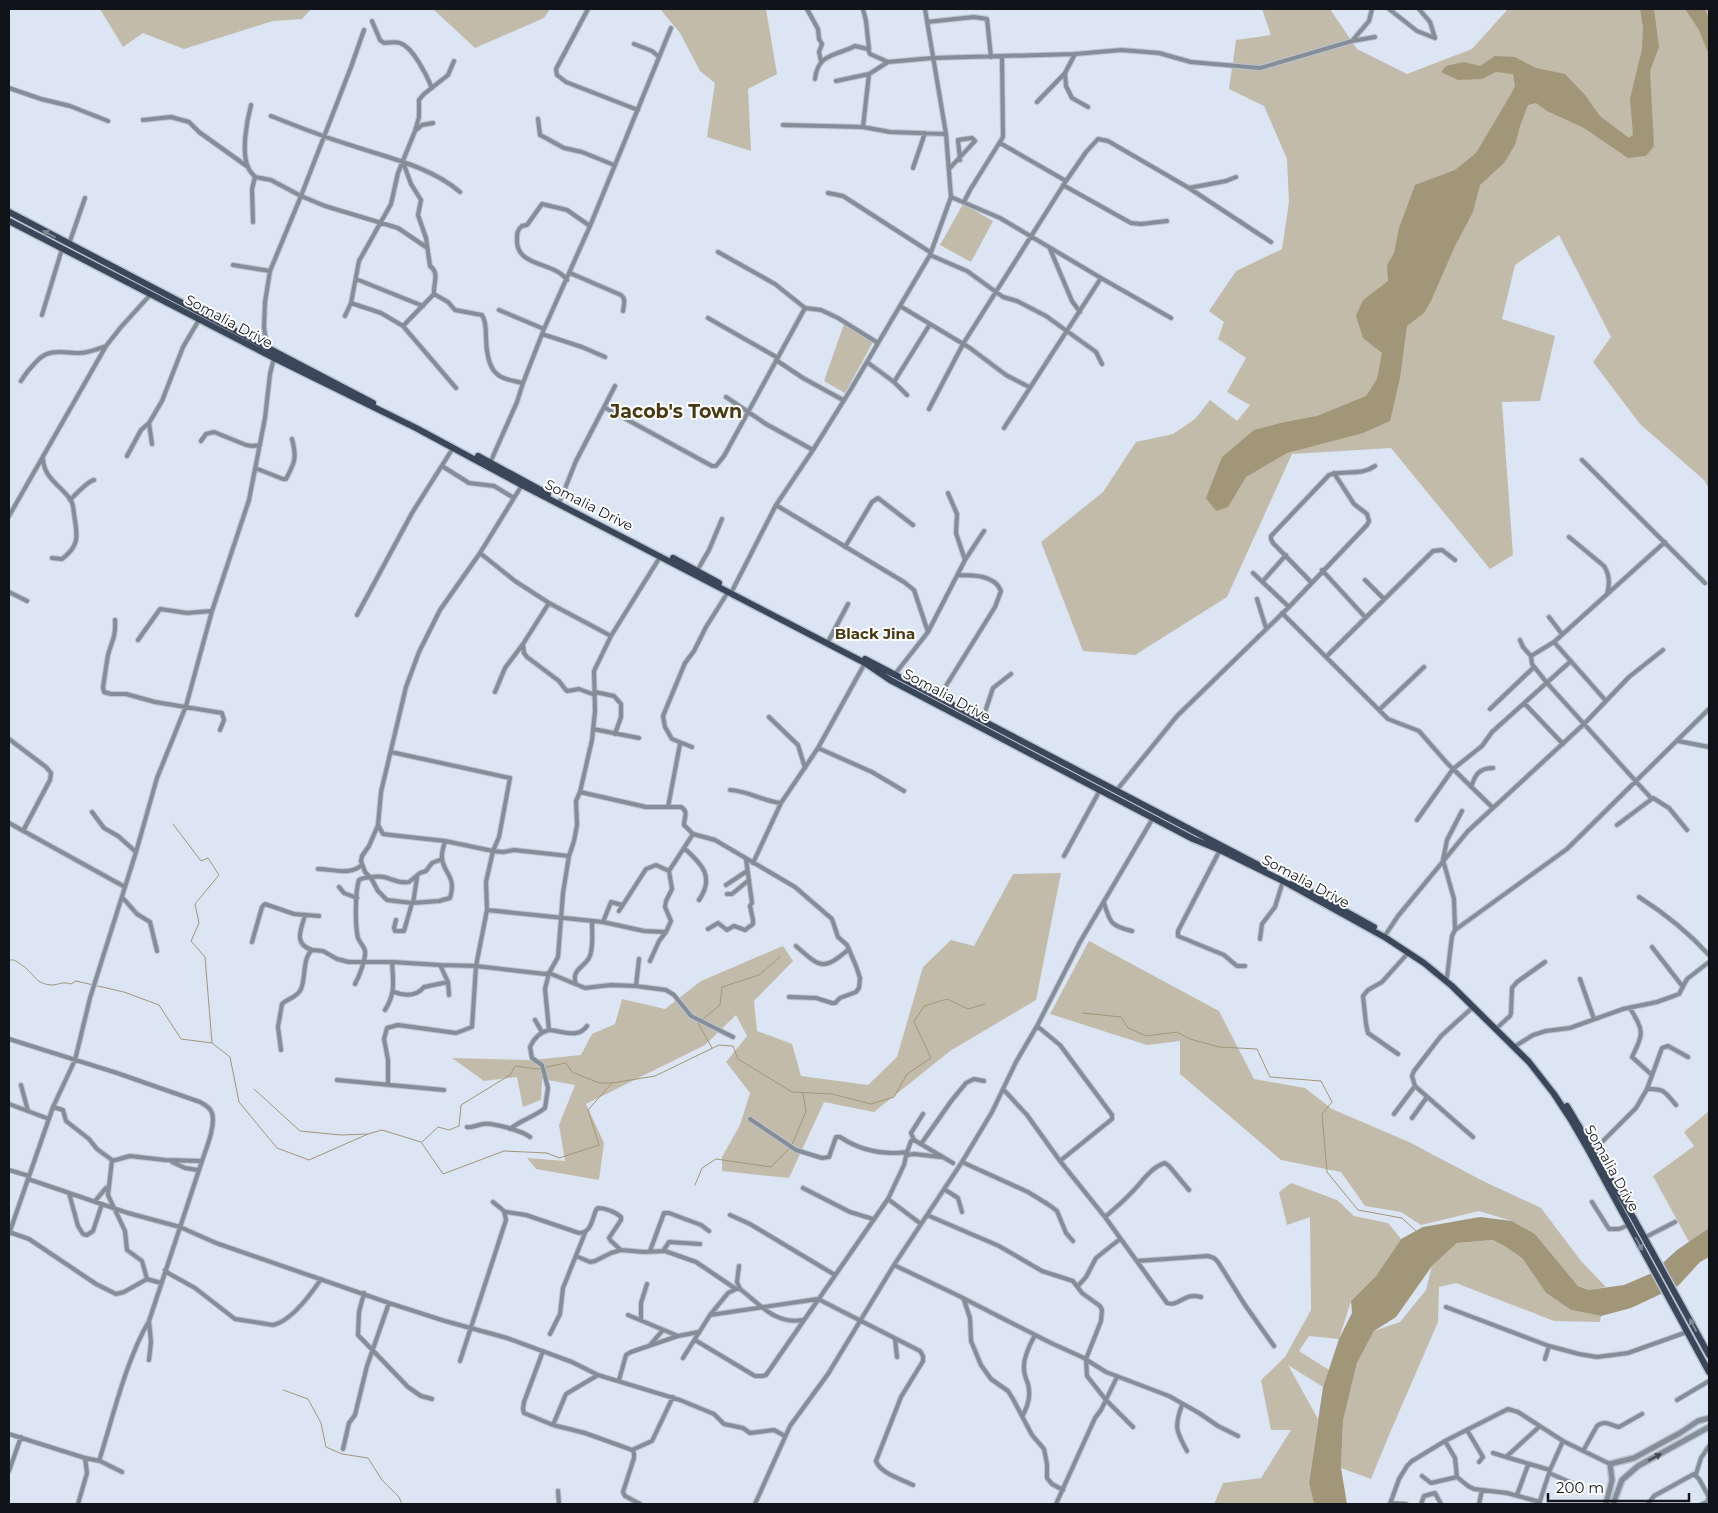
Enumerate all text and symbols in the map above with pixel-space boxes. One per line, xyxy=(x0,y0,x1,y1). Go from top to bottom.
one-way arrow xyxy=(42,230,57,238)
street label: Somalia Drive xyxy=(182,290,276,352)
district label: Jacob's Town xyxy=(609,400,742,423)
street label: Somalia Drive xyxy=(542,475,636,535)
district label: Black Jina xyxy=(835,624,915,643)
street label: Somalia Drive xyxy=(900,664,994,726)
street label: Somalia Drive xyxy=(1259,850,1353,912)
street label: Somalia Drive xyxy=(1581,1121,1643,1215)
one-way arrow xyxy=(1635,1237,1643,1251)
one-way arrow xyxy=(1689,1318,1697,1333)
one-way arrow xyxy=(1647,1453,1662,1461)
scale bar xyxy=(1548,1470,1689,1502)
text: 200 m xyxy=(1556,1478,1604,1497)

